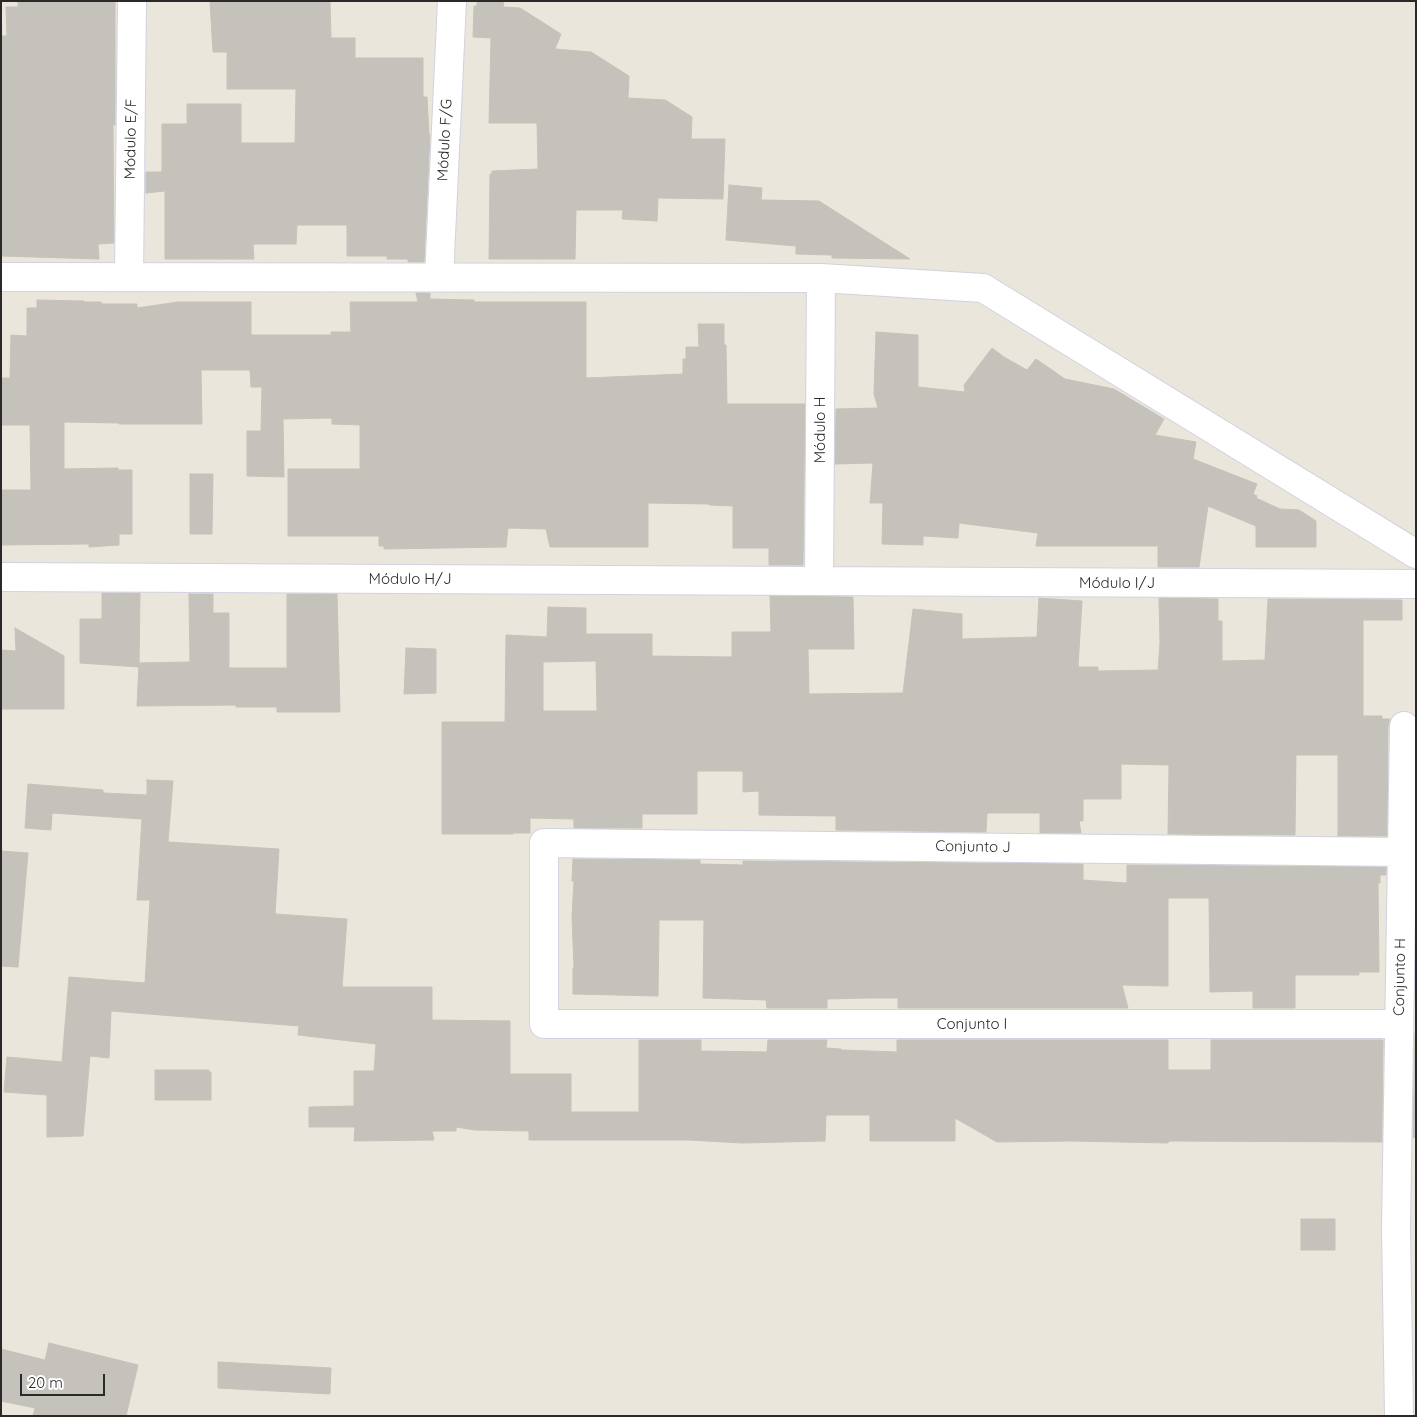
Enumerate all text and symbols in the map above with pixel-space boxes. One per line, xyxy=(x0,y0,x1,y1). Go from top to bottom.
street label: Módulo F/G xyxy=(434,98,456,182)
street label: Módulo E/F xyxy=(121,99,141,179)
street label: Módulo H xyxy=(811,397,829,463)
street label: Módulo H/J xyxy=(369,570,451,588)
street label: Módulo I/J xyxy=(1079,574,1155,592)
street label: Conjunto J xyxy=(935,837,1011,857)
street label: Conjunto H xyxy=(1390,938,1410,1016)
street label: Conjunto I xyxy=(937,1015,1007,1033)
scale bar xyxy=(22,1364,108,1396)
text: 20 m xyxy=(28,1373,63,1392)

